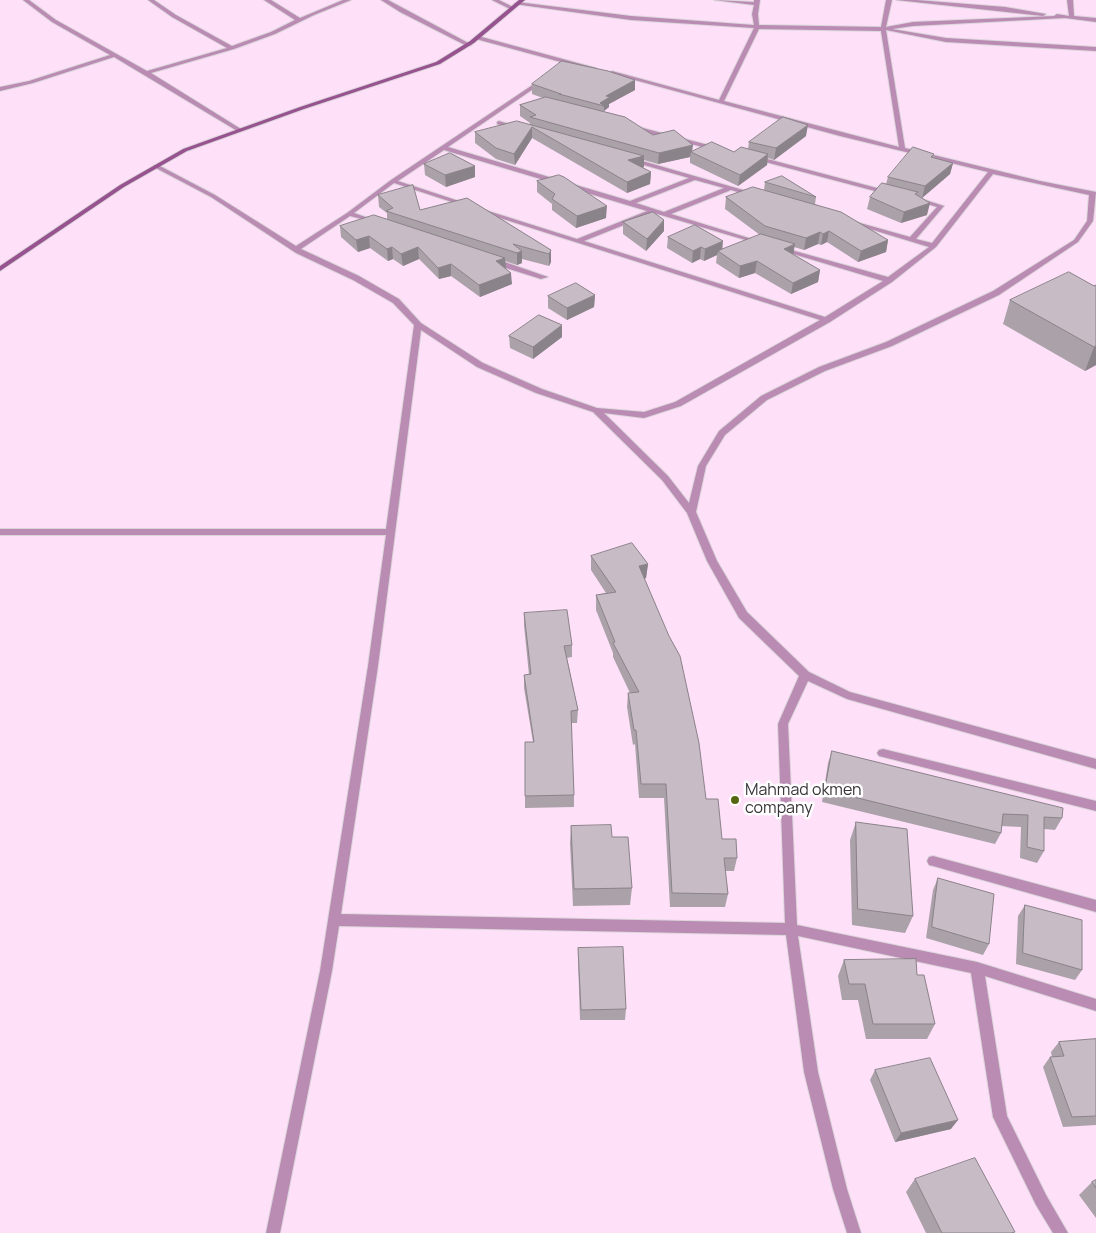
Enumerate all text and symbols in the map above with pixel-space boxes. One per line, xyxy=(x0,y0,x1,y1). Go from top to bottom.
place label: Mahmad okmen company xyxy=(745,781,862,819)
marker: Mahmad okmen company xyxy=(729,794,741,806)

